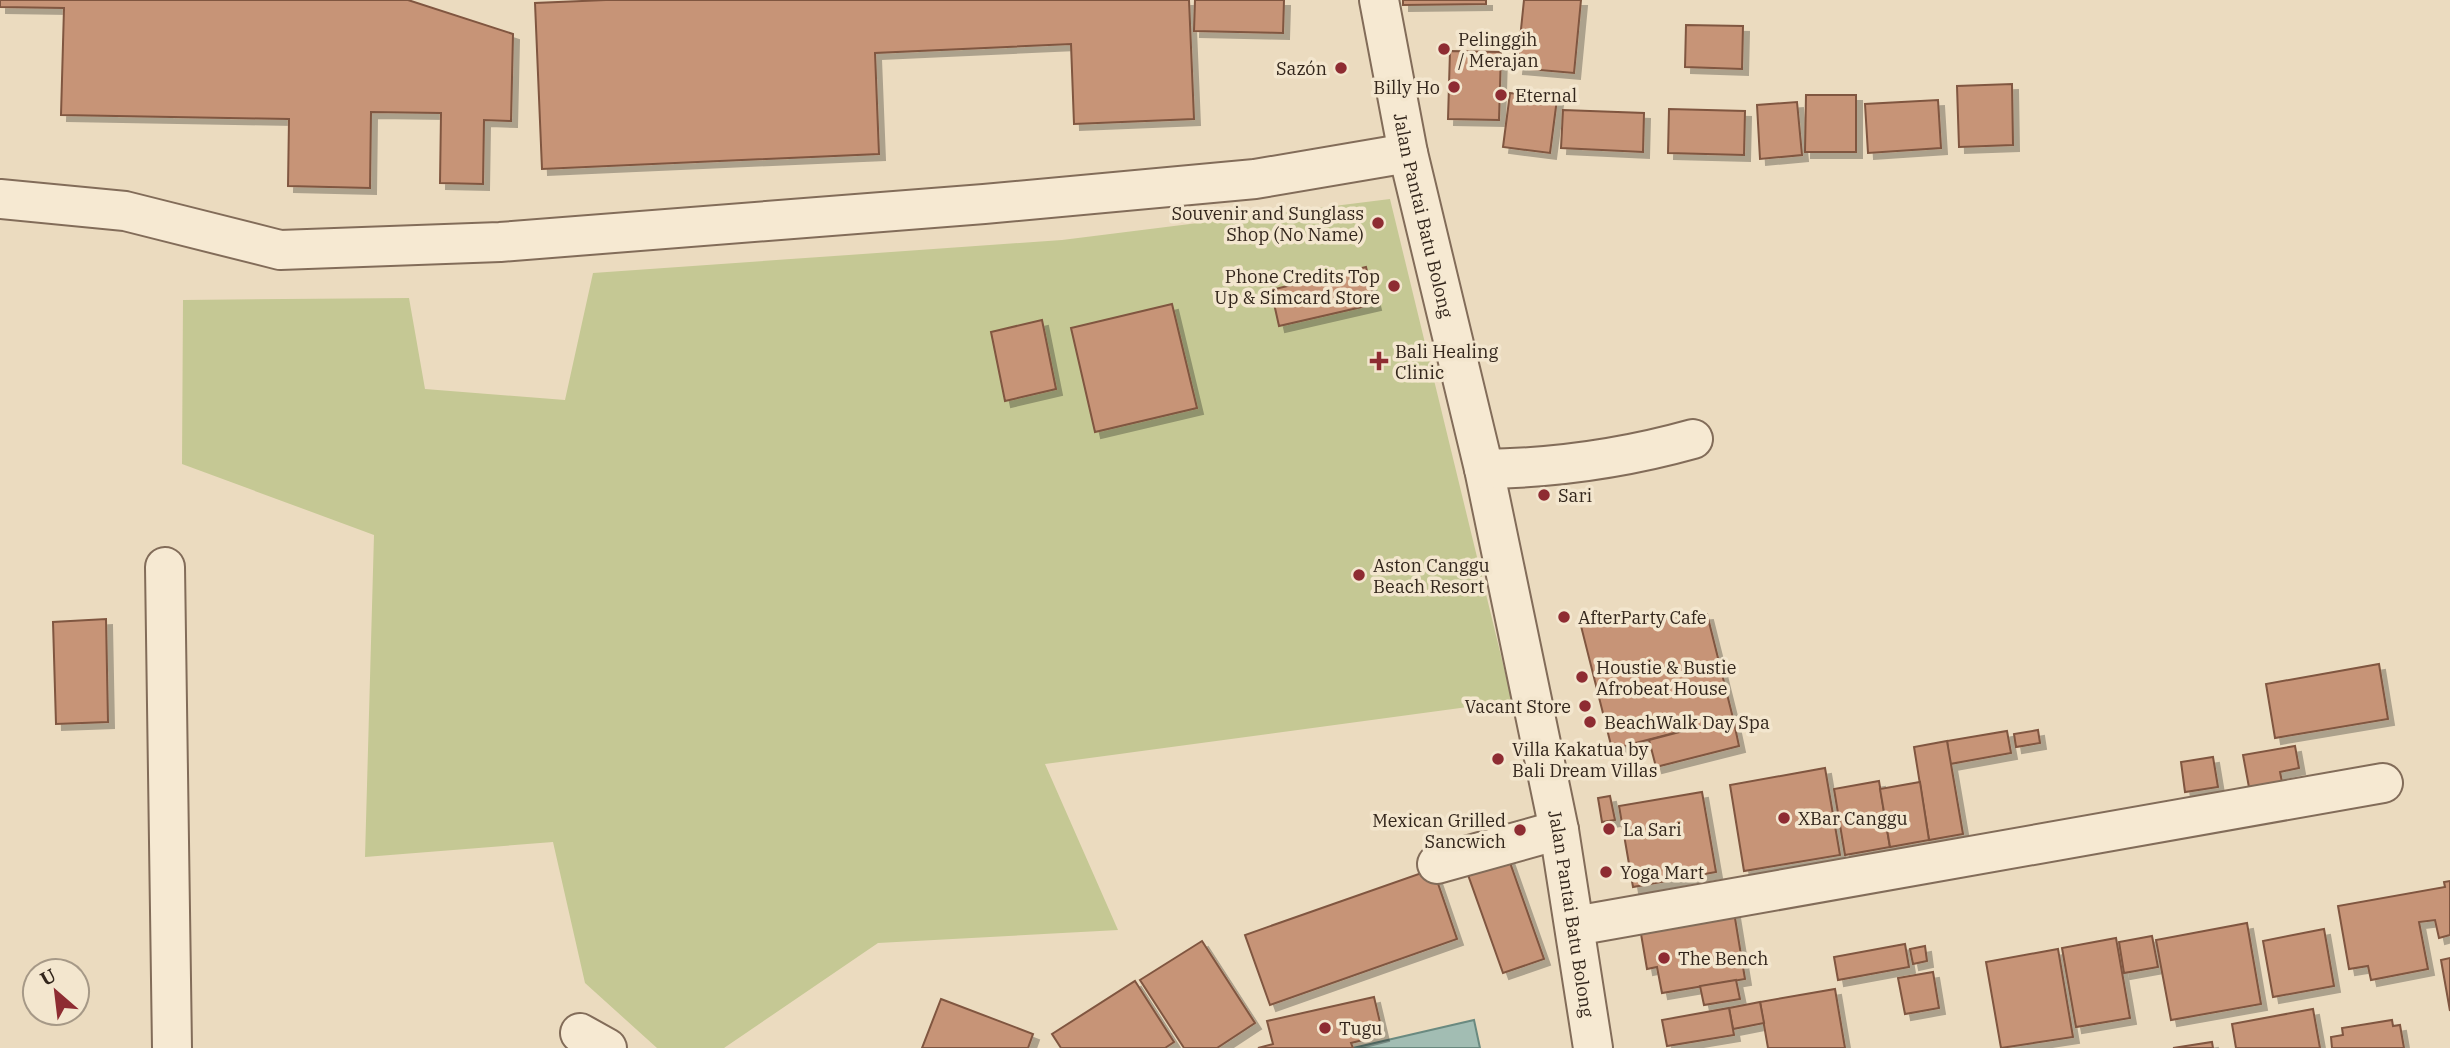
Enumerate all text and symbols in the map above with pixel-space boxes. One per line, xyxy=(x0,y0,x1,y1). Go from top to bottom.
place label: Pelinggih / Merajan xyxy=(1458,28,1539,72)
marker: Pelinggih / Merajan xyxy=(1436,41,1452,57)
place label: Sazón xyxy=(1276,57,1327,80)
marker: Sazón xyxy=(1333,60,1349,76)
place label: Billy Ho xyxy=(1373,76,1440,99)
marker: Billy Ho xyxy=(1446,79,1462,95)
place label: Eternal xyxy=(1515,84,1577,107)
marker: Eternal xyxy=(1493,87,1509,103)
street label: Jalan Pantai Batu Bolong xyxy=(1389,111,1459,320)
place label: Souvenir and Sunglass Shop (No Name) xyxy=(1172,202,1364,246)
marker: Souvenir and Sunglass Shop (No Name) xyxy=(1370,215,1386,231)
place label: Phone Credits Top Up & Simcard Store xyxy=(1214,265,1380,309)
marker: Phone Credits Top Up & Simcard Store xyxy=(1386,278,1402,294)
place label: Bali Healing Clinic xyxy=(1395,340,1499,384)
marker: Bali Healing Clinic xyxy=(1369,351,1389,371)
place label: Sari xyxy=(1558,484,1592,507)
marker: Sari xyxy=(1536,487,1552,503)
place label: Aston Canggu Beach Resort xyxy=(1373,554,1490,598)
marker: Aston Canggu Beach Resort xyxy=(1351,567,1367,583)
place label: AfterParty Cafe xyxy=(1578,606,1707,629)
marker: AfterParty Cafe xyxy=(1556,609,1572,625)
place label: Houstie & Bustie Afrobeat House xyxy=(1596,656,1736,700)
marker: Houstie & Bustie Afrobeat House xyxy=(1574,669,1590,685)
place label: Vacant Store xyxy=(1465,695,1571,718)
marker: Vacant Store xyxy=(1577,698,1593,714)
place label: BeachWalk Day Spa xyxy=(1604,711,1770,734)
marker: BeachWalk Day Spa xyxy=(1582,714,1598,730)
place label: Villa Kakatua by Bali Dream Villas xyxy=(1512,738,1657,782)
marker: Villa Kakatua by Bali Dream Villas xyxy=(1490,751,1506,767)
place label: XBar Canggu xyxy=(1798,807,1908,830)
street label: Jalan Pantai Batu Bolong xyxy=(1544,808,1600,1019)
place label: Mexican Grilled Sancwich xyxy=(1372,809,1506,853)
marker: XBar Canggu xyxy=(1776,810,1792,826)
place label: La Sari xyxy=(1623,818,1682,841)
marker: La Sari xyxy=(1601,821,1617,837)
marker: Mexican Grilled Sancwich xyxy=(1512,822,1528,838)
place label: Yoga Mart xyxy=(1620,861,1704,884)
marker: Yoga Mart xyxy=(1598,864,1614,880)
place label: The Bench xyxy=(1678,947,1769,970)
marker: The Bench xyxy=(1656,950,1672,966)
north arrow xyxy=(21,957,91,1027)
text: U xyxy=(36,963,60,991)
place label: Tugu xyxy=(1339,1017,1382,1040)
marker: Tugu xyxy=(1317,1020,1333,1036)

